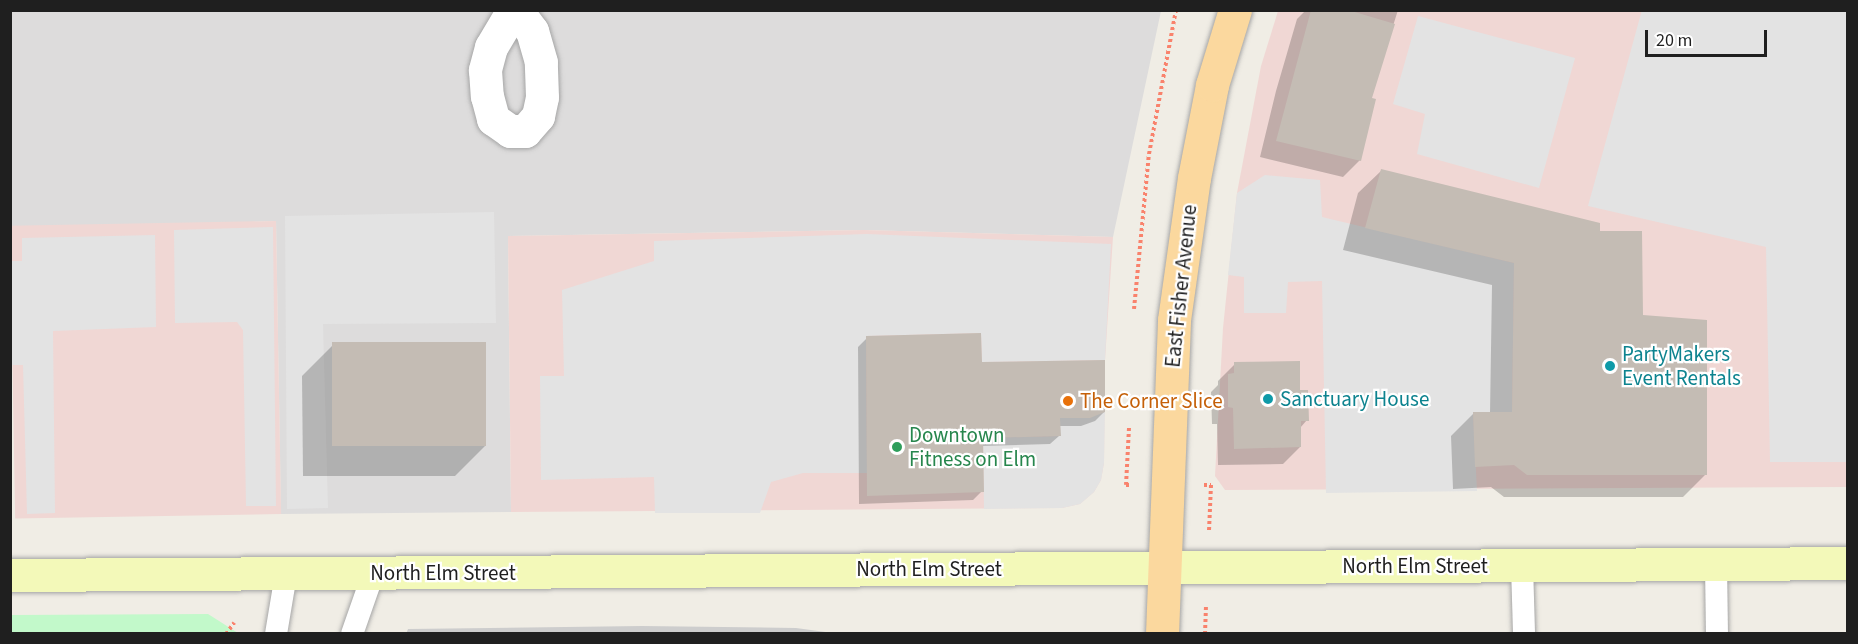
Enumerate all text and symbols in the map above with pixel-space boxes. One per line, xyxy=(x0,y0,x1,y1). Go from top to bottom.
scale bar xyxy=(1648,18,1770,56)
text: 20 m xyxy=(1656,28,1692,53)
street label: East Fisher Avenue xyxy=(1160,203,1202,369)
place label: PartyMakers Event Rentals xyxy=(1622,341,1741,391)
marker: PartyMakers Event Rentals xyxy=(1603,359,1617,373)
place label: Sanctuary House xyxy=(1280,386,1429,412)
place label: The Corner Slice xyxy=(1080,388,1223,414)
marker: Sanctuary House xyxy=(1261,392,1275,406)
marker: The Corner Slice xyxy=(1061,394,1075,408)
place label: Downtown Fitness on Elm xyxy=(909,422,1036,472)
marker: Downtown Fitness on Elm xyxy=(890,440,904,454)
street label: North Elm Street xyxy=(1342,553,1488,579)
street label: North Elm Street xyxy=(856,556,1002,582)
street label: North Elm Street xyxy=(370,560,516,586)

